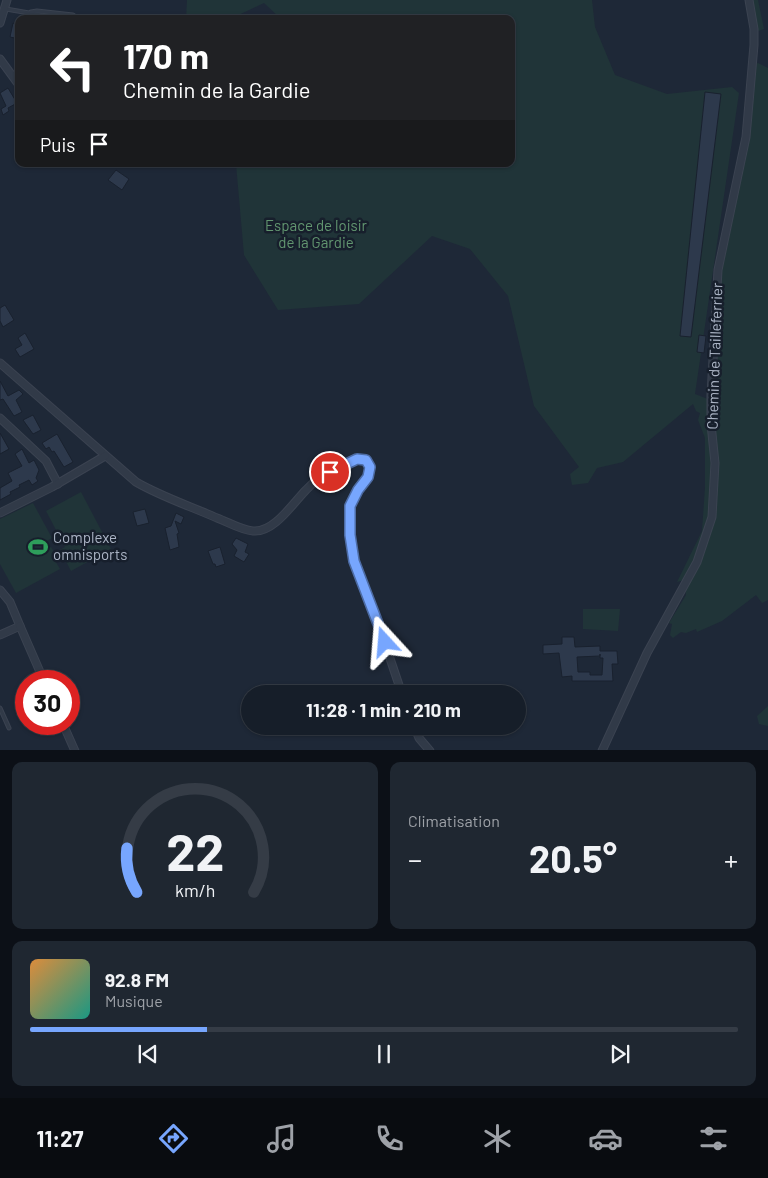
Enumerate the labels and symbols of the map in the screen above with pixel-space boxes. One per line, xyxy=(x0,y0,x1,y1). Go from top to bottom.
park label: Espace de loisir de la Gardie xyxy=(265,216,368,251)
street label: Chemin de Tailleferrier xyxy=(702,282,726,430)
pin xyxy=(309,451,351,493)
place label: Complexe omnisports xyxy=(53,528,127,563)
sports icon: Complexe omnisports xyxy=(27,536,49,558)
position arrow xyxy=(358,615,410,667)
speed limit sign: 30 xyxy=(15,670,80,735)

